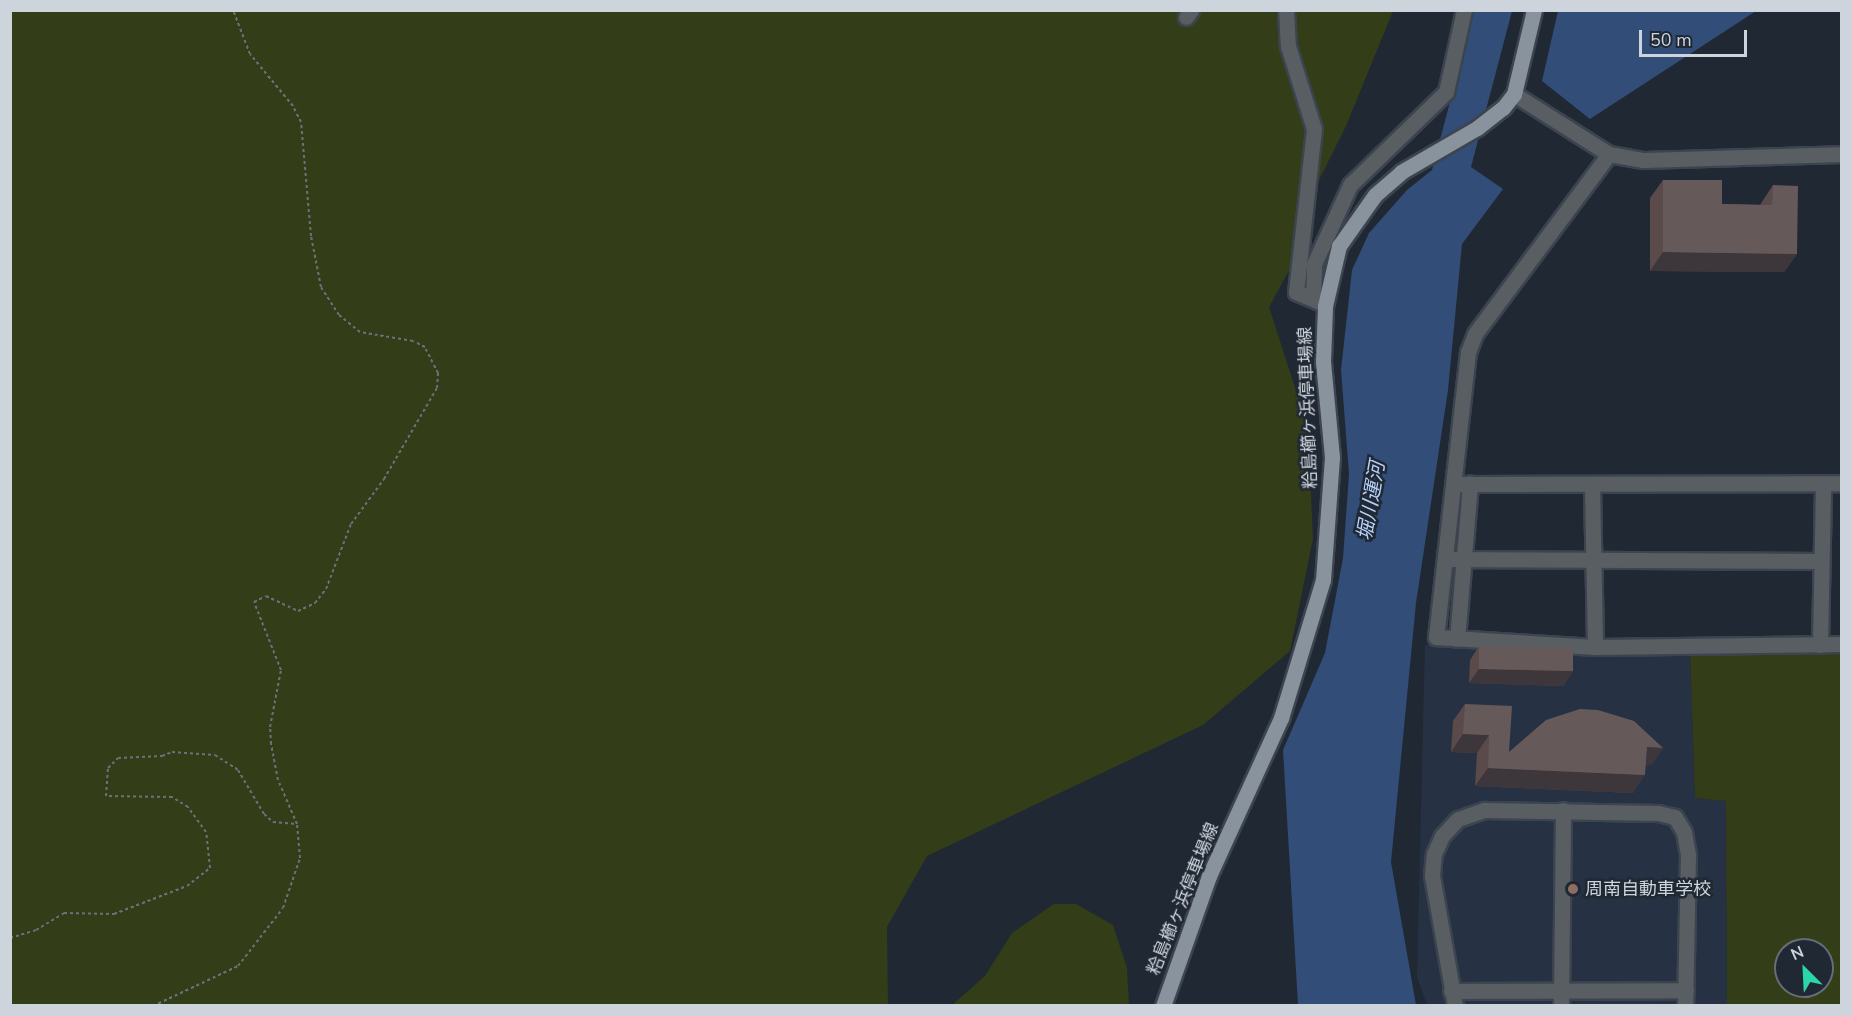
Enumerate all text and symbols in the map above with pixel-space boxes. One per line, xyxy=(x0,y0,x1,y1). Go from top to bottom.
scale bar xyxy=(1642,18,1750,56)
text: 50 m xyxy=(1650,28,1692,52)
street label: 粭島櫛ヶ浜停車場線 xyxy=(1294,327,1322,489)
water label: 堀川運河 xyxy=(1352,460,1390,542)
street label: 粭島櫛ヶ浜停車場線 xyxy=(1143,820,1223,978)
place label: 周南自動車学校 xyxy=(1585,878,1711,900)
marker: 周南自動車学校 xyxy=(1566,882,1580,896)
north arrow xyxy=(1774,938,1834,998)
text: N xyxy=(1788,941,1807,966)

